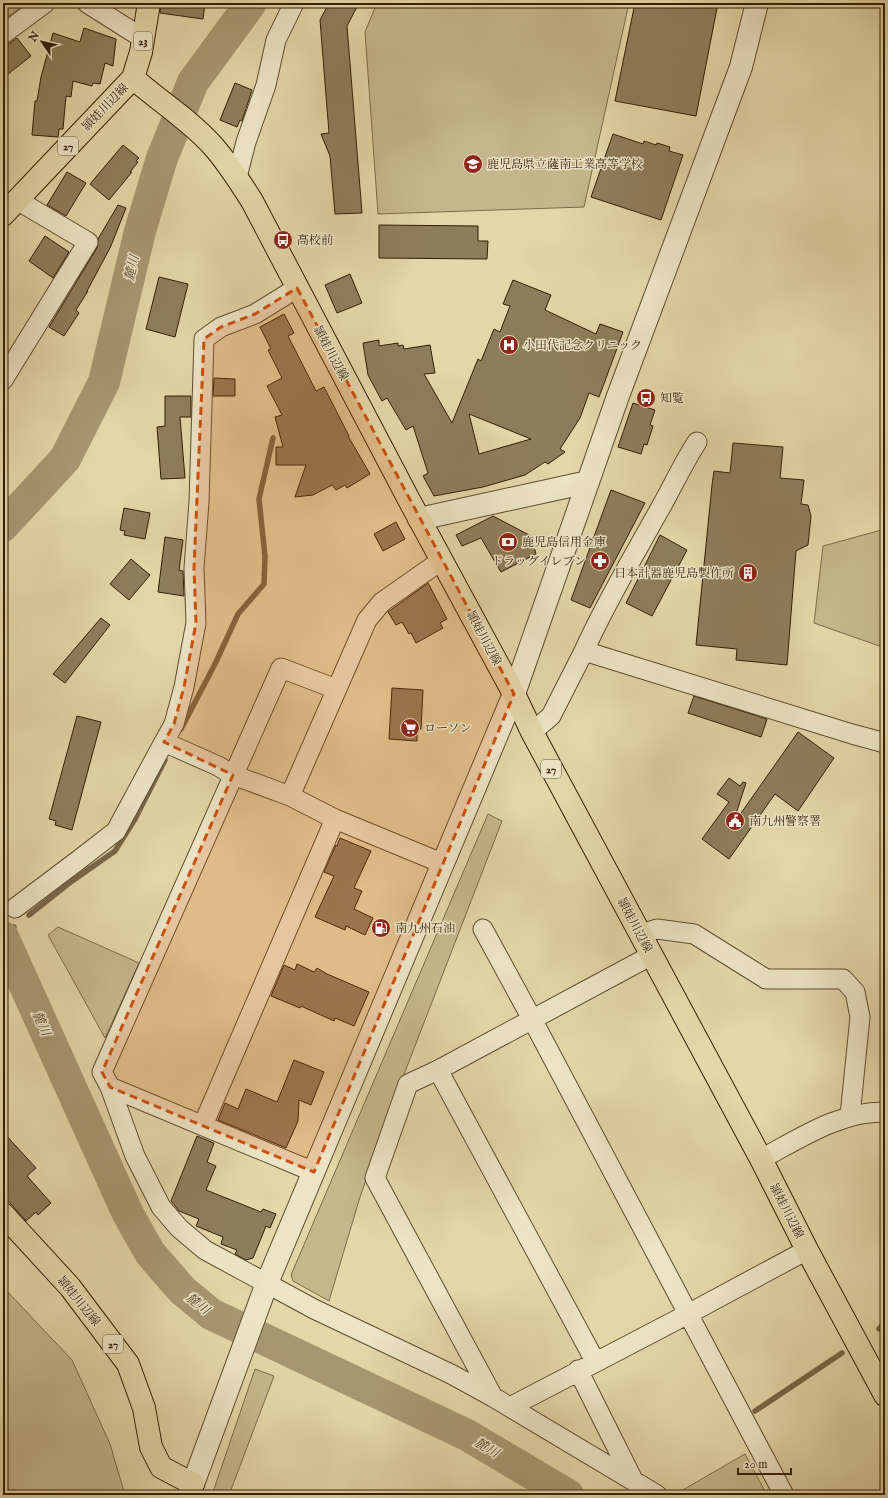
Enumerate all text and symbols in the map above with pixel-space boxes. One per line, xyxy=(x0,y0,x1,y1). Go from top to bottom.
north arrow xyxy=(22,22,62,62)
text: N xyxy=(26,29,43,46)
road number: 23 xyxy=(134,32,152,50)
street label: 頴娃川辺線 xyxy=(79,81,132,134)
road number: 27 xyxy=(58,137,78,155)
school or university icon: 鹿児島県立薩南工業高等学校 xyxy=(462,153,484,175)
place label: 鹿児島県立薩南工業高等学校 xyxy=(487,157,643,172)
bus stop icon: 高校前 xyxy=(272,229,294,251)
place label: 高校前 xyxy=(297,233,333,248)
water label: 麓川 xyxy=(121,252,144,283)
street label: 頴娃川辺線 xyxy=(310,323,351,383)
hospital icon: 小田代記念クリニック xyxy=(498,334,520,356)
place label: 小田代記念クリニック xyxy=(523,338,642,353)
bus stop icon: 知覧 xyxy=(635,387,657,409)
place label: 知覧 xyxy=(660,391,684,406)
bank icon: 鹿児島信用金庫 xyxy=(497,531,519,553)
place label: 鹿児島信用金庫 xyxy=(522,535,606,550)
pharmacy icon: ドラッグイレブン xyxy=(589,550,611,572)
place label: ドラッグイレブン xyxy=(491,554,586,569)
building icon: 日本計器鹿児島製作所 xyxy=(737,562,759,584)
place label: 日本計器鹿児島製作所 xyxy=(614,566,734,581)
street label: 頴娃川辺線 xyxy=(463,608,504,668)
supermarket icon: ローソン xyxy=(399,717,421,739)
place label: ローソン xyxy=(424,721,472,736)
road number: 27 xyxy=(541,760,561,778)
public building icon: 南九州警察署 xyxy=(724,810,746,832)
place label: 南九州警察署 xyxy=(749,814,821,829)
street label: 頴娃川辺線 xyxy=(614,895,655,955)
fuel station icon: 南九州石油 xyxy=(370,917,392,939)
place label: 南九州石油 xyxy=(395,921,455,936)
water label: 麓川 xyxy=(28,1008,54,1041)
street label: 頴娃川辺線 xyxy=(766,1181,807,1241)
street label: 頴娃川辺線 xyxy=(54,1273,103,1329)
water label: 麓川 xyxy=(182,1289,214,1320)
road number: 27 xyxy=(103,1335,123,1353)
water label: 麓川 xyxy=(471,1434,503,1463)
scale bar xyxy=(738,1450,791,1476)
text: 20 m xyxy=(744,1457,767,1472)

